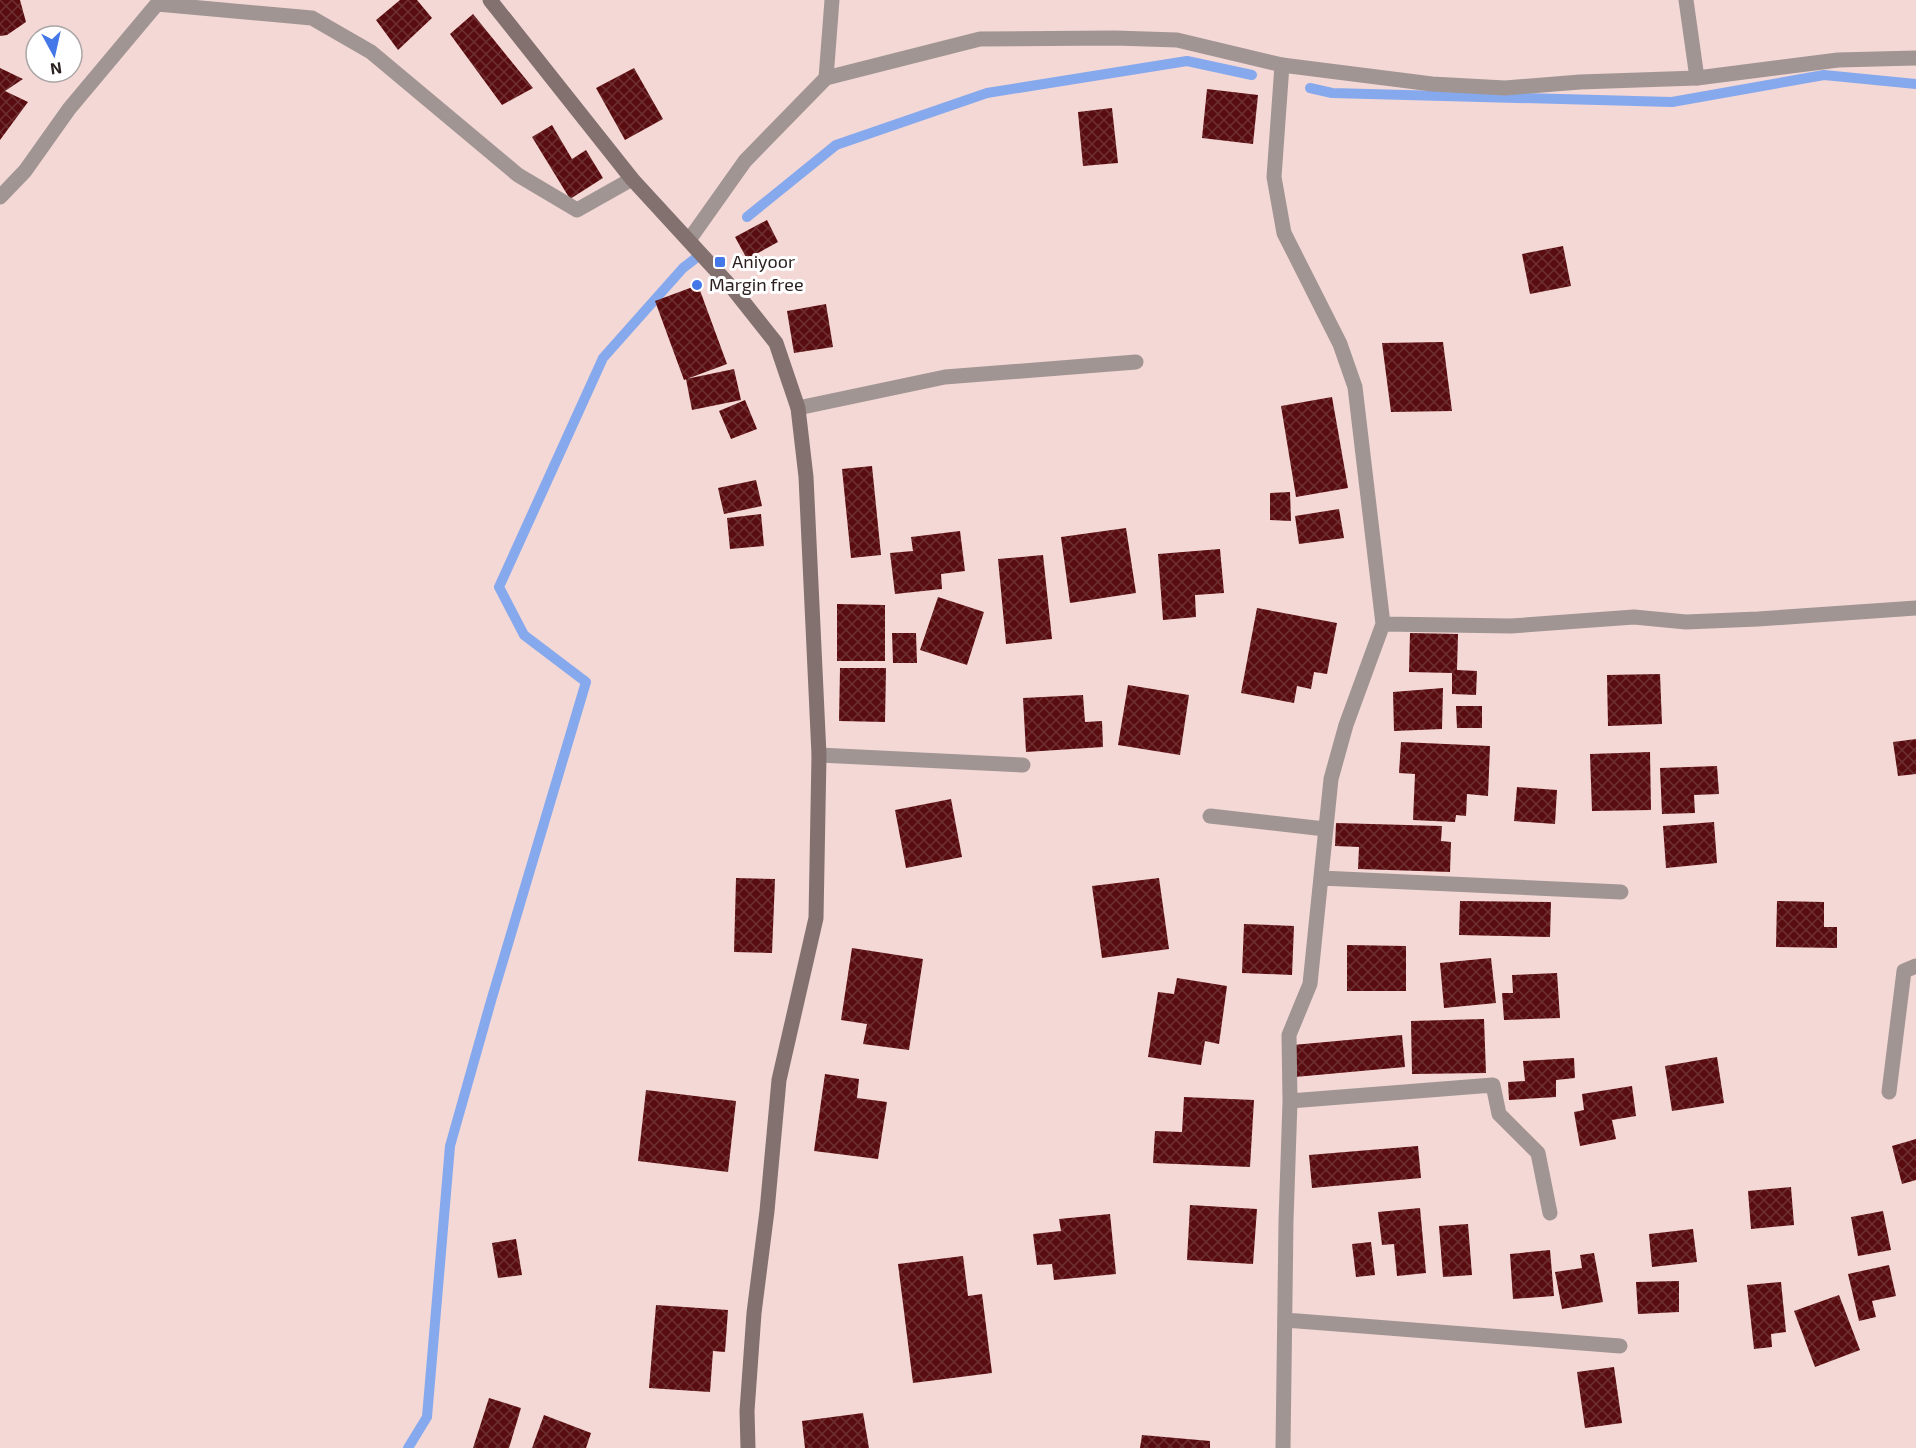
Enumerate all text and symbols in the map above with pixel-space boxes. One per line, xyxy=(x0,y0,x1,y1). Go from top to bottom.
north arrow xyxy=(24,24,84,84)
text: N xyxy=(49,59,63,80)
place label: Aniyoor xyxy=(732,250,795,272)
marker: Aniyoor xyxy=(713,255,727,269)
place label: Margin free xyxy=(709,273,804,295)
marker: Margin free xyxy=(690,278,704,292)

